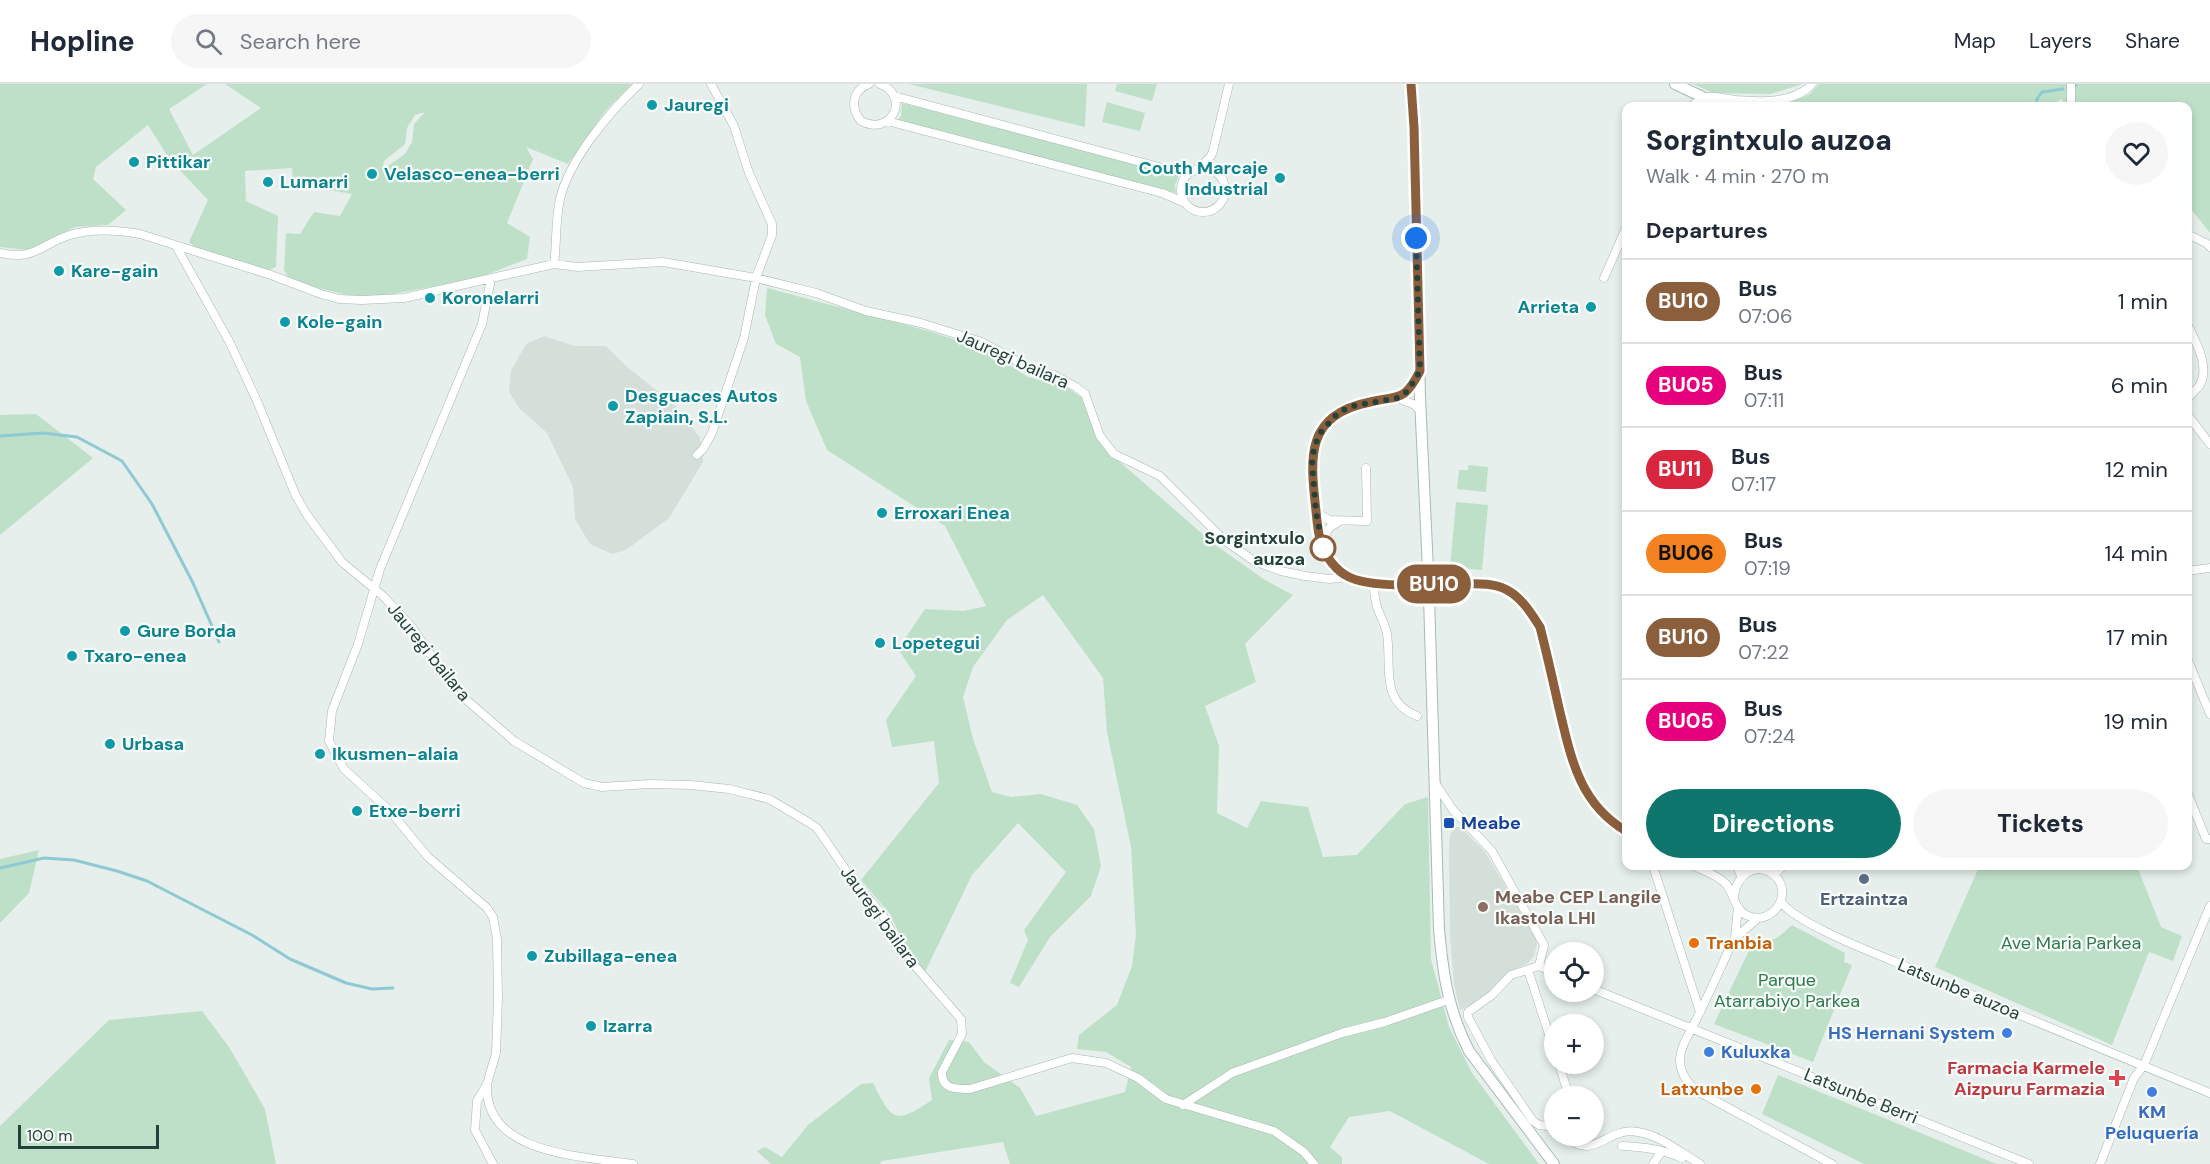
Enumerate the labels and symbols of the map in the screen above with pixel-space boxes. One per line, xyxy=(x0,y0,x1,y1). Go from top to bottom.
place label: Jauregi xyxy=(664,93,729,117)
marker: Jauregi xyxy=(645,98,659,112)
place label: Pittikar xyxy=(146,150,210,174)
marker: Pittikar xyxy=(127,155,141,169)
place label: Couth Marcaje Industrial xyxy=(1139,156,1268,201)
place label: Velasco-enea-berri xyxy=(384,162,560,186)
marker: Velasco-enea-berri xyxy=(365,167,379,181)
place label: Lumarri xyxy=(280,170,348,194)
marker: Couth Marcaje Industrial xyxy=(1273,171,1287,185)
marker: Lumarri xyxy=(261,175,275,189)
your location xyxy=(1401,223,1431,253)
place label: Kare-gain xyxy=(71,259,158,283)
marker: Kare-gain xyxy=(52,264,66,278)
place label: Koronelarri xyxy=(442,286,539,310)
marker: Koronelarri xyxy=(423,291,437,305)
place label: Arrieta xyxy=(1518,295,1579,319)
marker: Arrieta xyxy=(1584,300,1598,314)
place label: Kole-gain xyxy=(297,310,382,334)
marker: Kole-gain xyxy=(278,315,292,329)
street label: Jauregi bailara xyxy=(953,324,1073,394)
place label: Desguaces Autos Zapiain, S.L. xyxy=(625,384,778,429)
marker: Desguaces Autos Zapiain, S.L. xyxy=(606,399,620,413)
place label: Erroxari Enea xyxy=(894,501,1010,525)
marker: Erroxari Enea xyxy=(875,506,889,520)
place label: Sorgintxulo auzoa xyxy=(1204,526,1305,571)
marker: Sorgintxulo auzoa xyxy=(1310,535,1336,561)
line badge: BU10 xyxy=(1392,564,1476,604)
street label: Jauregi bailara xyxy=(382,598,476,706)
place label: Gure Borda xyxy=(137,619,236,643)
marker: Gure Borda xyxy=(118,624,132,638)
place label: Lopetegui xyxy=(892,631,980,655)
marker: Lopetegui xyxy=(873,636,887,650)
place label: Txaro-enea xyxy=(84,644,187,668)
marker: Txaro-enea xyxy=(65,649,79,663)
place label: Urbasa xyxy=(122,732,184,756)
marker: Urbasa xyxy=(103,737,117,751)
place label: Ikusmen-alaia xyxy=(332,742,459,766)
marker: Ikusmen-alaia xyxy=(313,747,327,761)
place label: Etxe-berri xyxy=(369,799,461,823)
marker: Etxe-berri xyxy=(350,804,364,818)
place label: Meabe xyxy=(1461,811,1521,835)
marker: Meabe xyxy=(1442,816,1456,830)
street label: Jauregi bailara xyxy=(835,861,925,973)
marker: Ertzaintza xyxy=(1857,872,1871,886)
place label: Meabe CEP Langile Ikastola LHI xyxy=(1495,885,1661,930)
place label: Ertzaintza xyxy=(1820,887,1908,911)
marker: Meabe CEP Langile Ikastola LHI xyxy=(1476,900,1490,914)
place label: Tranbia xyxy=(1706,931,1772,955)
park label: Ave Maria Parkea xyxy=(2001,931,2141,955)
marker: Tranbia xyxy=(1687,936,1701,950)
place label: Zubillaga-enea xyxy=(544,944,677,968)
marker: Zubillaga-enea xyxy=(525,949,539,963)
street label: Latsunbe auzoa xyxy=(1894,952,2024,1026)
park label: Parque Atarrabiyo Parkea xyxy=(1714,968,1860,1013)
place label: Izarra xyxy=(603,1014,653,1038)
marker: Izarra xyxy=(584,1019,598,1033)
place label: HS Hernani System xyxy=(1828,1021,1995,1045)
marker: HS Hernani System xyxy=(2000,1026,2014,1040)
place label: Kuluxka xyxy=(1721,1040,1791,1064)
marker: Kuluxka xyxy=(1702,1045,1716,1059)
place label: Farmacia Karmele Aizpuru Farmazia xyxy=(1947,1056,2105,1101)
street label: Latsunbe Berri xyxy=(1801,1062,1921,1130)
marker: Farmacia Karmele Aizpuru Farmazia xyxy=(2110,1071,2124,1085)
place label: Latxunbe xyxy=(1661,1077,1744,1101)
marker: Latxunbe xyxy=(1749,1082,1763,1096)
marker: KM Peluquería xyxy=(2145,1085,2159,1099)
place label: KM Peluquería xyxy=(2105,1100,2199,1145)
scale bar xyxy=(18,1122,159,1150)

